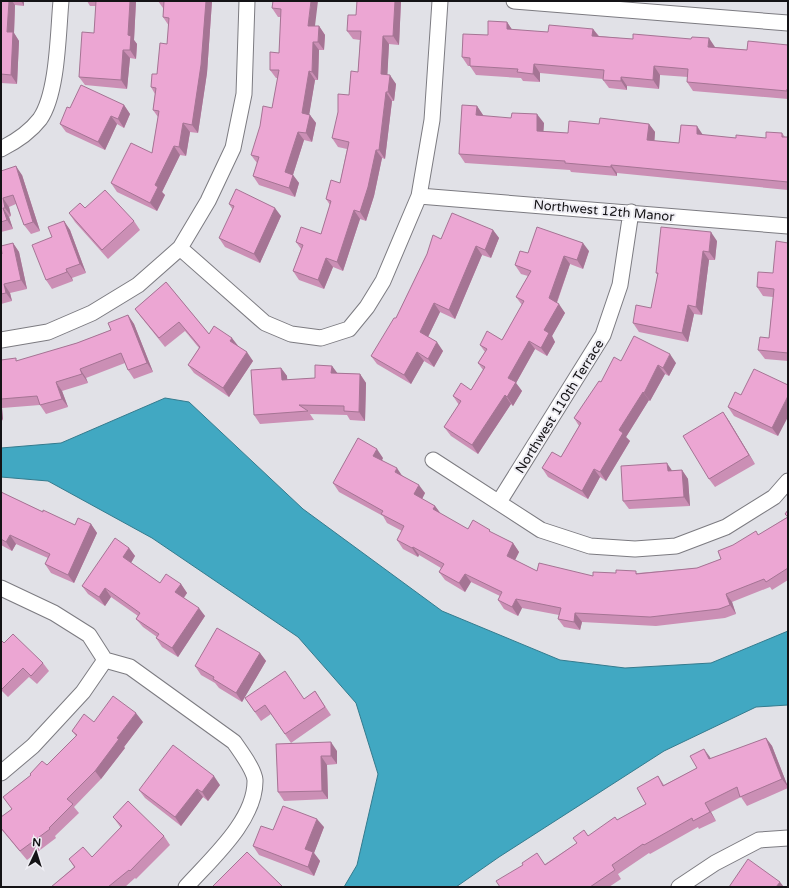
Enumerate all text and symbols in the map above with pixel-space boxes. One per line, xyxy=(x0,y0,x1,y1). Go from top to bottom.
street label: Northwest 12th Manor xyxy=(533,197,675,225)
street label: Northwest 110th Terrace xyxy=(512,337,608,476)
north arrow xyxy=(16,832,56,872)
text: N xyxy=(32,836,42,849)

